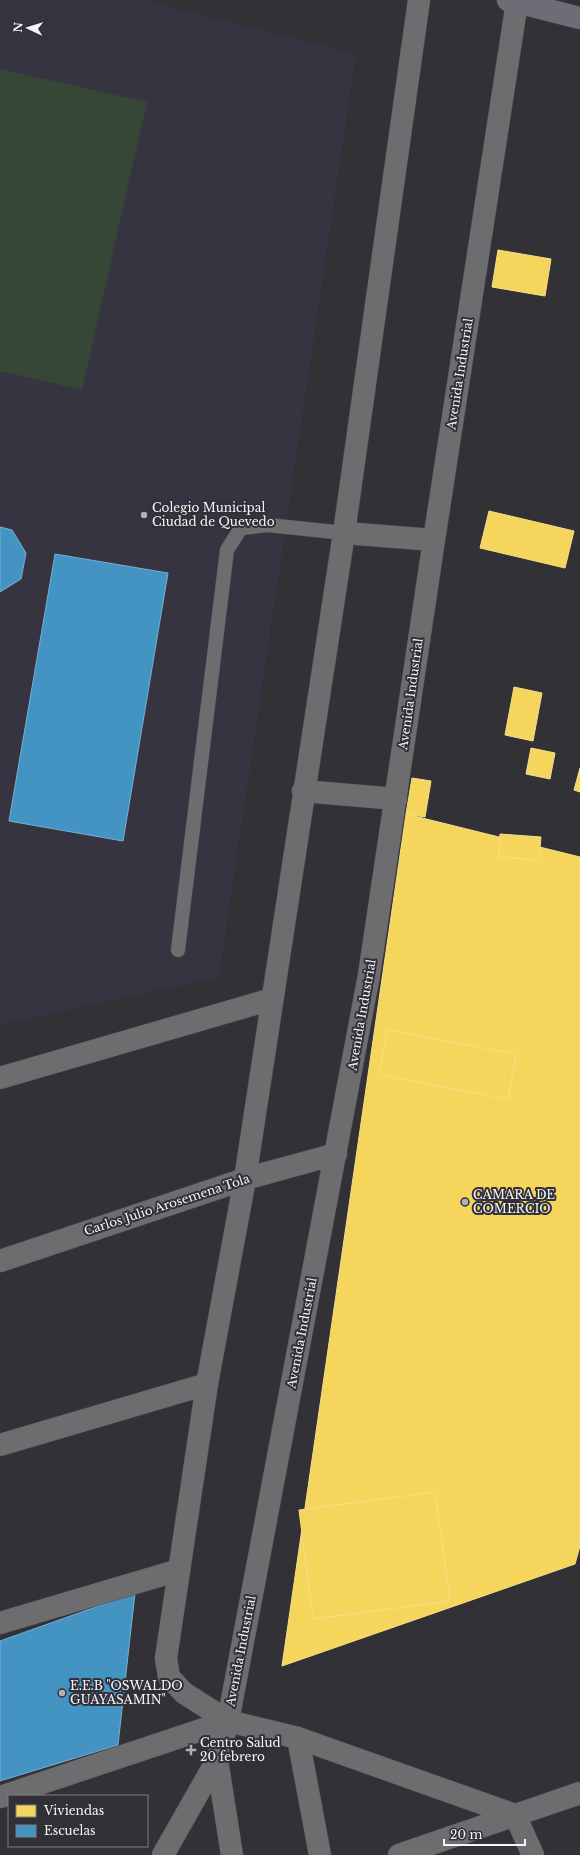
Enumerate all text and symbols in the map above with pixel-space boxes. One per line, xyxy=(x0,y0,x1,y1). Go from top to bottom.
north arrow xyxy=(8,8,48,48)
text: N xyxy=(11,21,25,33)
street label: Avenida Industrial xyxy=(443,317,476,432)
place label: Colegio Municipal Ciudad de Quevedo xyxy=(152,500,275,529)
marker: Colegio Municipal Ciudad de Quevedo xyxy=(139,510,149,520)
street label: Avenida Industrial xyxy=(395,637,426,752)
street label: Avenida Industrial xyxy=(344,958,379,1073)
street label: Carlos Julio Arosemena Tola xyxy=(82,1171,252,1238)
place label: CAMARA DE COMERCIO xyxy=(473,1187,555,1216)
marker: CAMARA DE COMERCIO xyxy=(460,1197,470,1207)
street label: Avenida Industrial xyxy=(283,1276,320,1391)
street label: Avenida Industrial xyxy=(222,1594,259,1709)
place label: E.E.B "OSWALDO GUAYASAMIN" xyxy=(70,1678,183,1707)
marker: E.E.B "OSWALDO GUAYASAMIN" xyxy=(57,1688,67,1698)
place label: Centro Salud 20 febrero xyxy=(200,1735,281,1764)
marker: Centro Salud 20 febrero xyxy=(185,1744,197,1756)
legend xyxy=(8,1795,148,1847)
text: Viviendas xyxy=(43,1803,104,1818)
scale bar xyxy=(444,1821,525,1847)
text: Escuelas xyxy=(44,1823,96,1838)
text: 20 m xyxy=(450,1827,482,1842)

